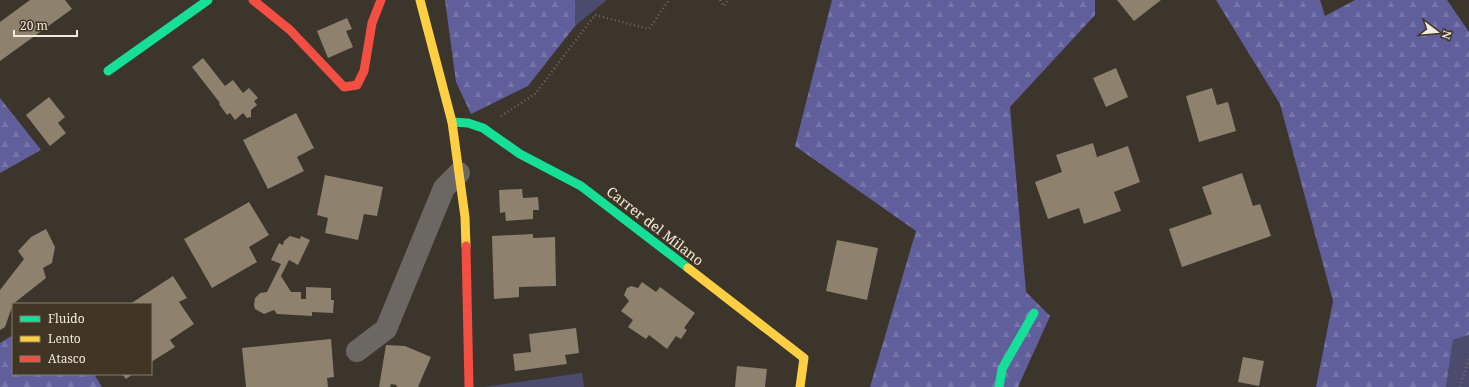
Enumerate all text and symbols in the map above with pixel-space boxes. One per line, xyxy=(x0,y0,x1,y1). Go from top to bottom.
scale bar xyxy=(14,12,77,38)
north arrow xyxy=(1417,12,1457,52)
text: 20 m xyxy=(20,17,48,34)
text: N xyxy=(1439,29,1455,41)
street label: Carrer del Milano xyxy=(603,182,708,270)
legend xyxy=(12,303,152,375)
text: Fluido xyxy=(48,310,85,327)
text: Lento xyxy=(48,330,81,347)
text: Atasco xyxy=(48,350,86,367)

